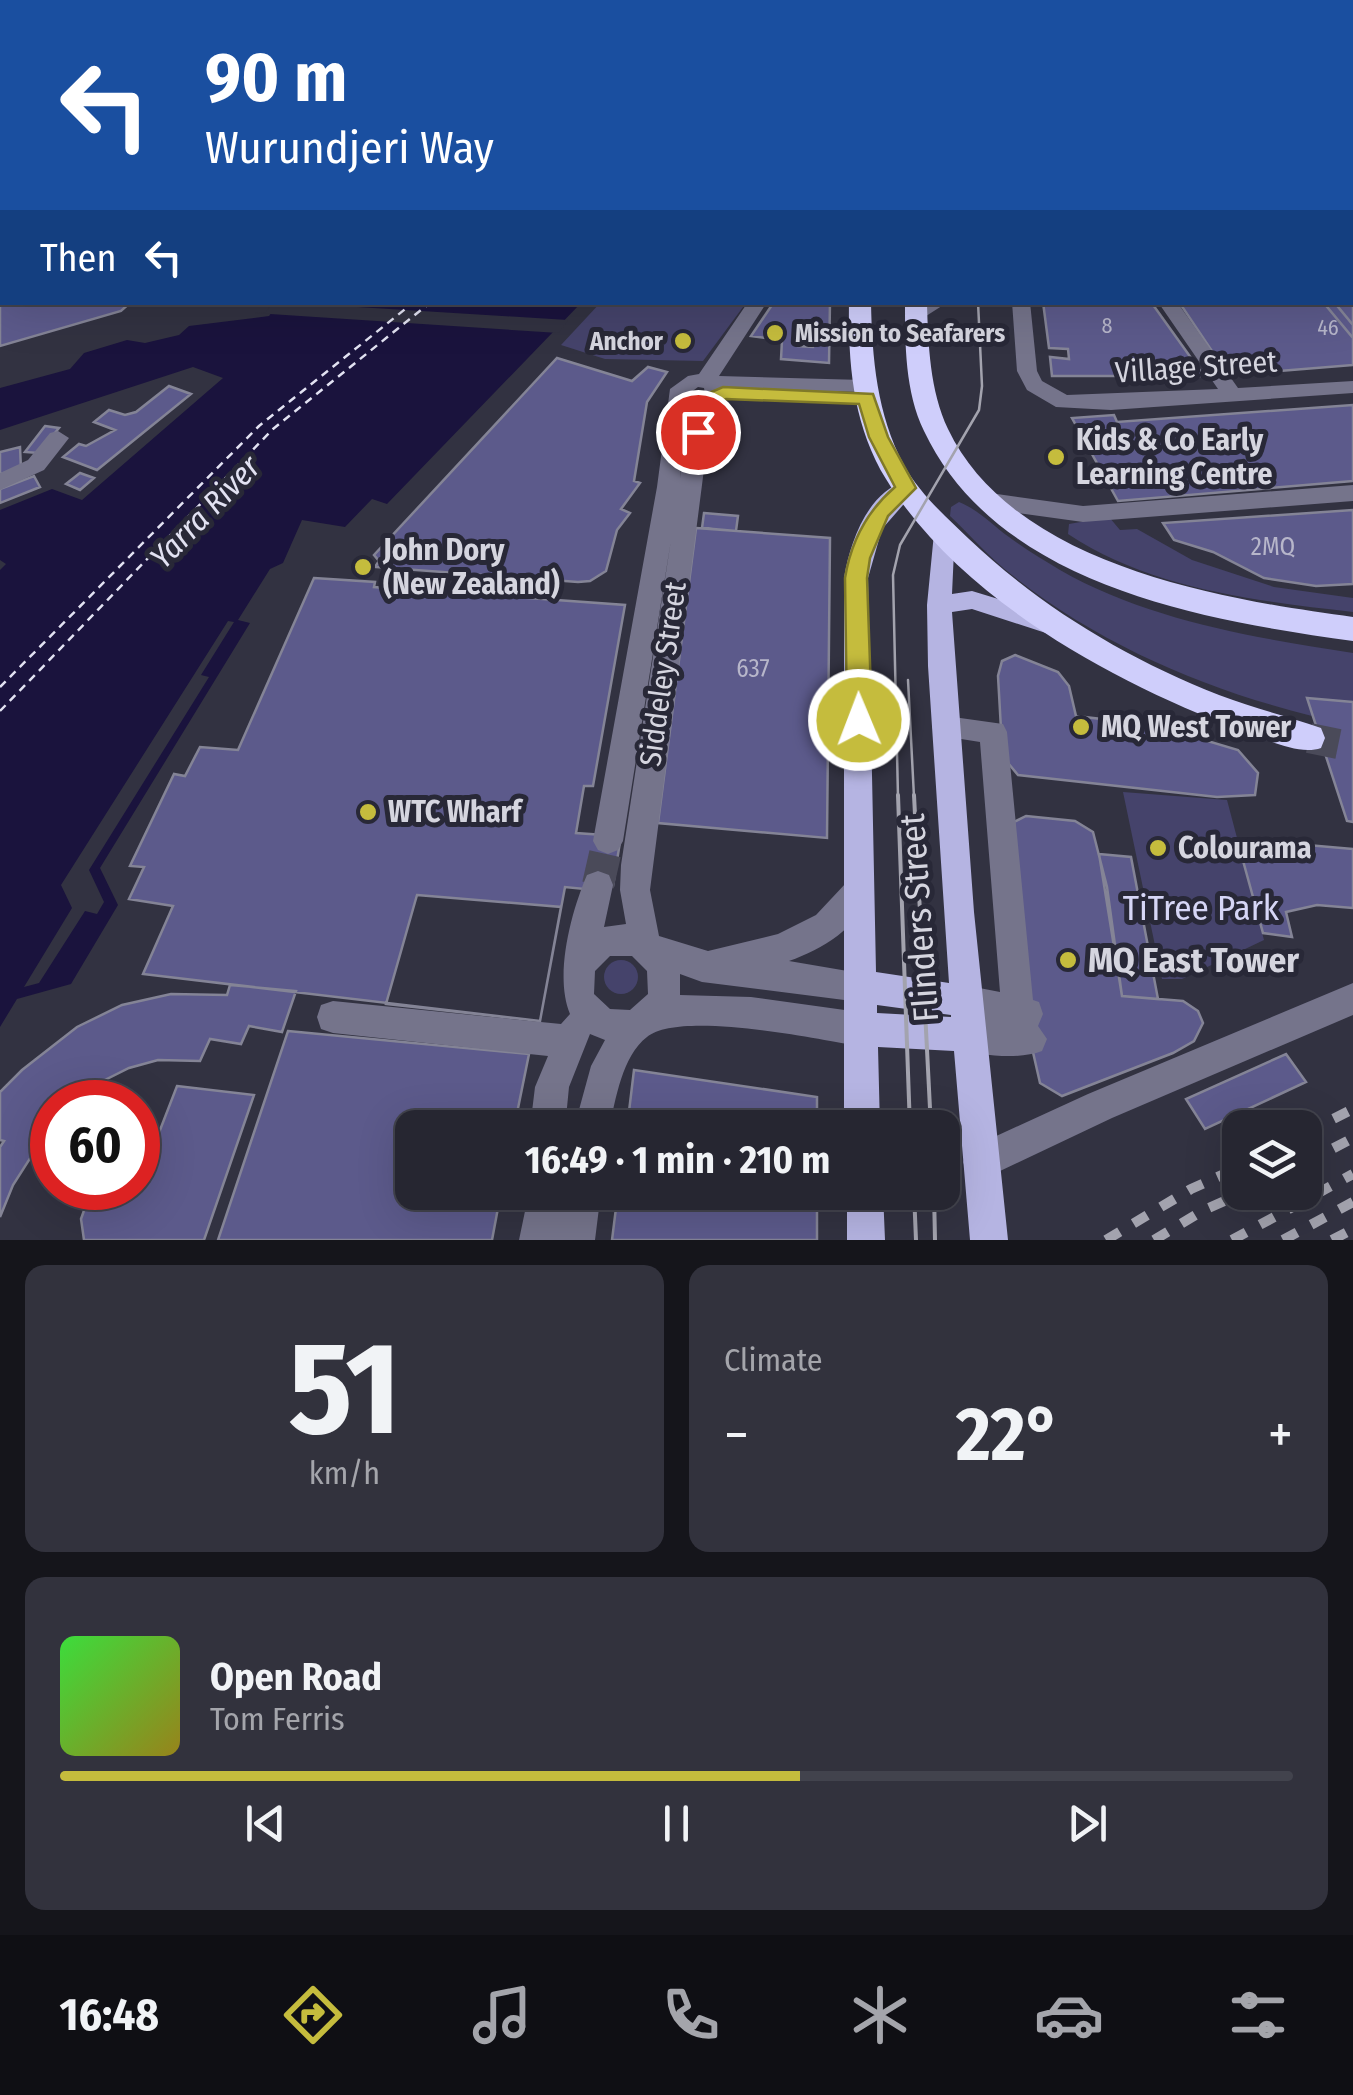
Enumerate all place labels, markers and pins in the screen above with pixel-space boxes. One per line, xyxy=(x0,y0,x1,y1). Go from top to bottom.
place label: Mission to Seafarers xyxy=(795,319,1005,349)
marker: Mission to Seafarers xyxy=(764,322,786,344)
place label: Anchor xyxy=(589,327,664,357)
marker: Anchor xyxy=(672,330,694,352)
pin xyxy=(656,390,741,475)
place label: Kids & Co Early Learning Centre xyxy=(1076,422,1273,492)
marker: Kids & Co Early Learning Centre xyxy=(1045,446,1067,468)
place label: John Dory (New Zealand) xyxy=(382,532,560,602)
marker: John Dory (New Zealand) xyxy=(352,556,374,578)
place label: MQ West Tower xyxy=(1101,709,1292,745)
marker: MQ West Tower xyxy=(1070,716,1092,738)
place label: WTC Wharf xyxy=(388,794,524,830)
marker: WTC Wharf xyxy=(357,801,379,823)
place label: Colourama xyxy=(1178,830,1312,866)
marker: Colourama xyxy=(1147,837,1169,859)
place label: MQ East Tower xyxy=(1088,939,1299,981)
marker: MQ East Tower xyxy=(1057,949,1079,971)

